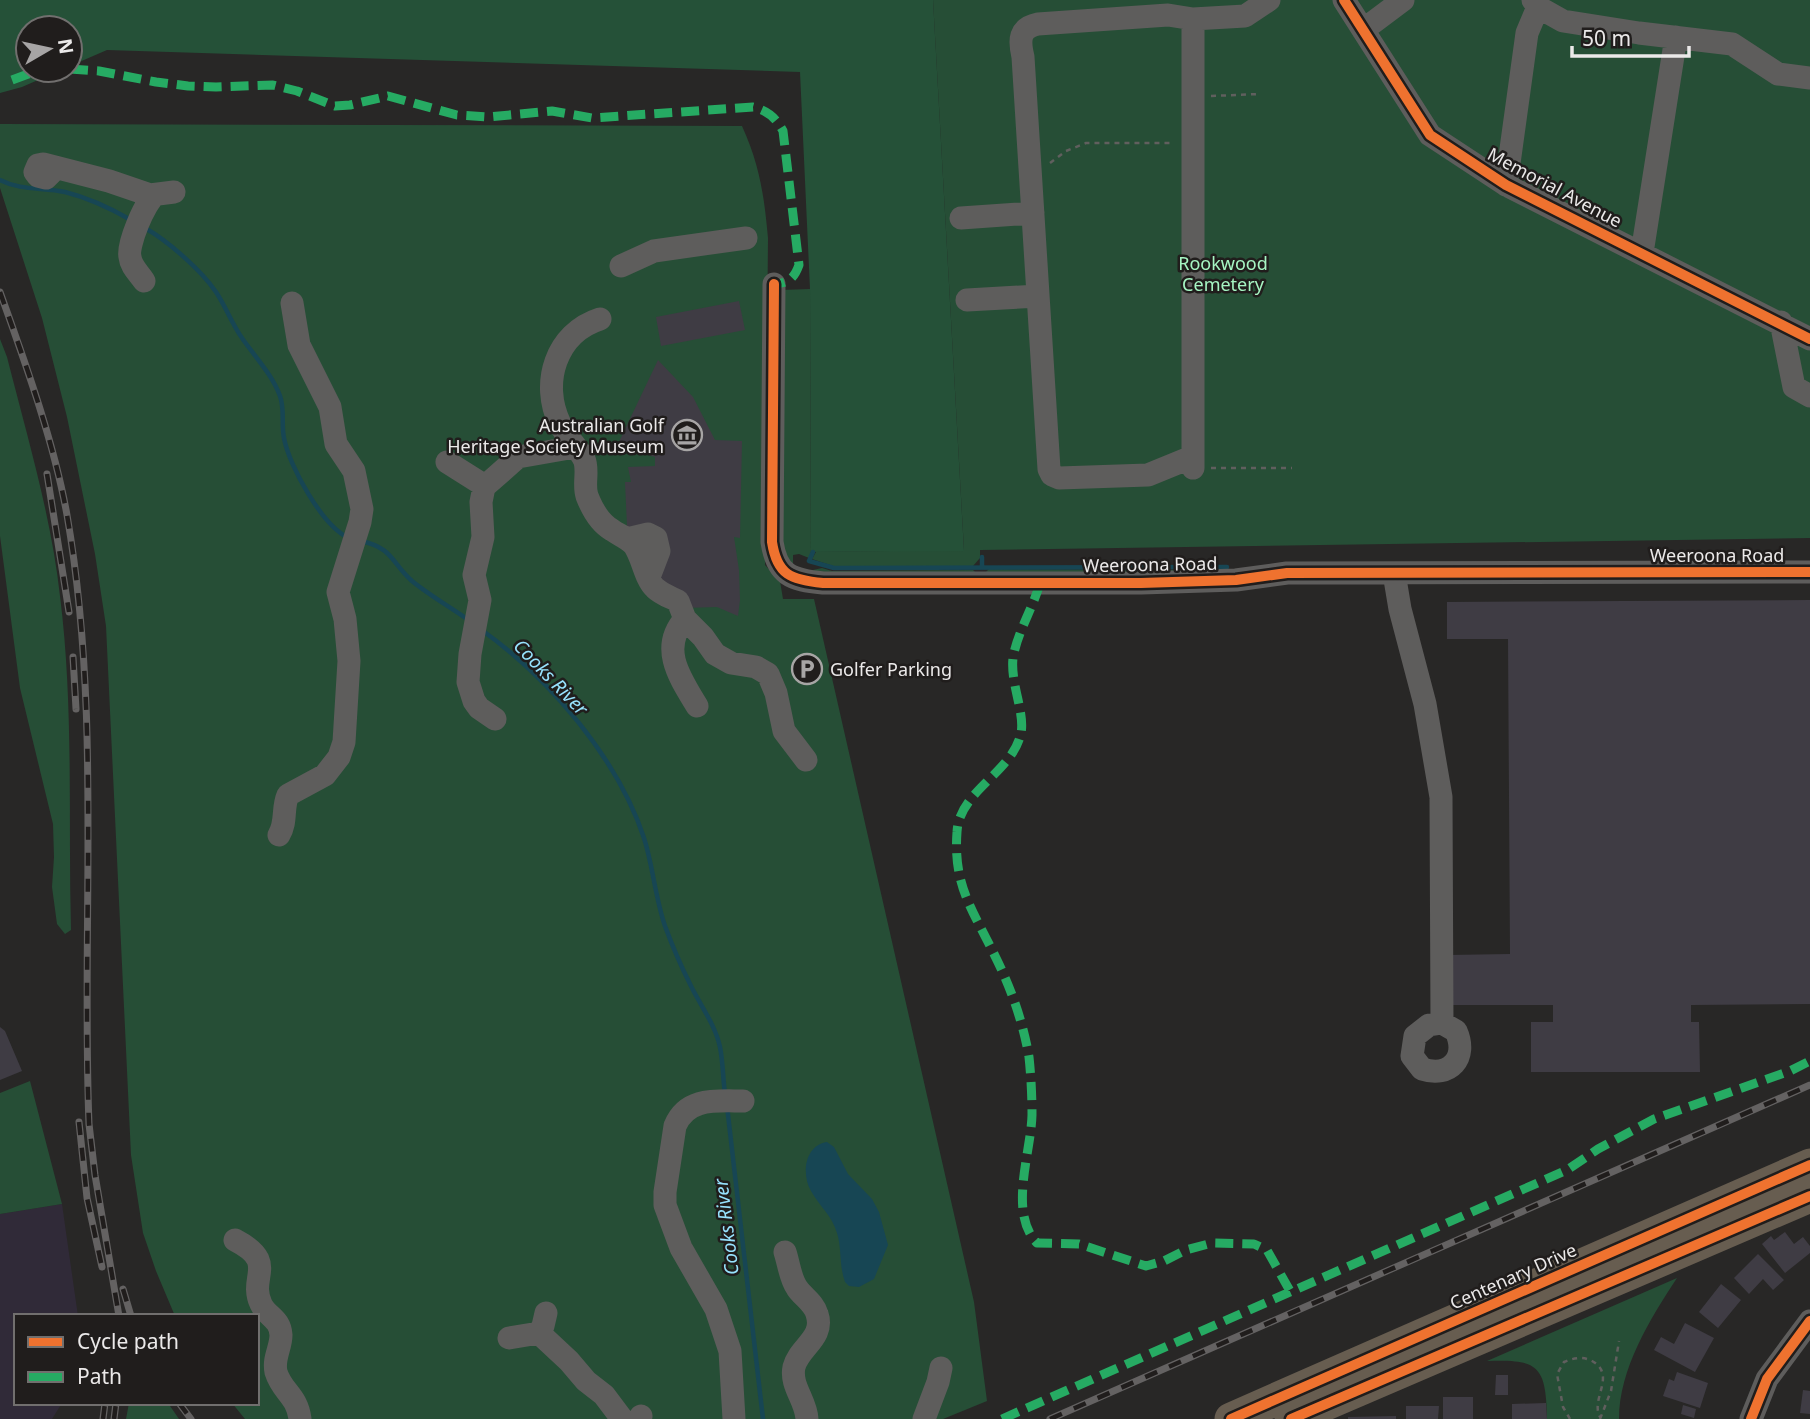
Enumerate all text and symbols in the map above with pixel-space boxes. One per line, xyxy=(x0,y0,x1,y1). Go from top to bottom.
north arrow xyxy=(14,14,84,84)
scale bar xyxy=(1572,14,1689,58)
text: 50 m xyxy=(1582,24,1631,52)
text: N xyxy=(52,37,80,56)
street label: Memorial Avenue xyxy=(1484,141,1626,233)
park label: Rookwood Cemetery xyxy=(1178,251,1268,296)
place label: Australian Golf Heritage Society Museum xyxy=(447,413,665,458)
museum icon: Australian Golf Heritage Society Museum xyxy=(670,418,704,452)
street label: Weeroona Road xyxy=(1650,543,1784,567)
street label: Weeroona Road xyxy=(1082,551,1218,577)
water label: Cooks River xyxy=(508,633,595,722)
parking icon: Golfer Parking xyxy=(790,652,824,686)
place label: Golfer Parking xyxy=(830,657,952,681)
water label: Cooks River xyxy=(707,1176,745,1277)
street label: Centenary Drive xyxy=(1446,1237,1580,1315)
legend xyxy=(14,1314,259,1405)
text: Cycle path xyxy=(77,1327,179,1355)
text: Path xyxy=(77,1362,122,1390)

